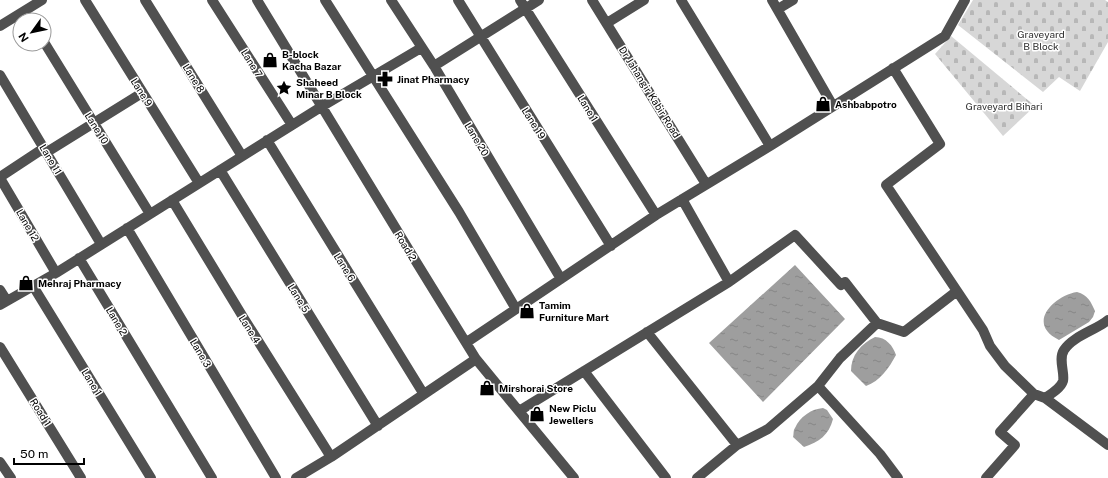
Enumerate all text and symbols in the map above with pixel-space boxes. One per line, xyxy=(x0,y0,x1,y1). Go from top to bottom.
north arrow xyxy=(12,12,52,52)
park label: Graveyard B Block xyxy=(1017,28,1065,52)
text: N xyxy=(16,31,31,44)
street label: Dr Jahangir Kabir Road xyxy=(617,44,683,140)
street label: Lane 7 xyxy=(239,47,265,79)
place label: B-block Kacha Bazar xyxy=(282,48,341,72)
shop icon: B-block Kacha Bazar xyxy=(261,51,279,69)
street label: Lane 8 xyxy=(181,61,207,95)
pharmacy icon: Jinat Pharmacy xyxy=(376,70,394,88)
place label: Jinat Pharmacy xyxy=(397,73,470,85)
street label: Lane 9 xyxy=(129,76,155,108)
place label: Shaheed Minar B Block xyxy=(296,76,362,100)
place icon: Shaheed Minar B Block xyxy=(275,79,293,97)
street label: Lane 1 xyxy=(575,93,601,123)
shop icon: Ashbabpotro xyxy=(814,95,832,113)
place label: Ashbabpotro xyxy=(835,98,897,110)
park label: Graveyard Bihari xyxy=(966,100,1042,112)
street label: Lane 19 xyxy=(520,105,548,141)
street label: Lane 10 xyxy=(83,110,111,146)
street label: Lane 20 xyxy=(462,120,492,158)
street label: Lane 11 xyxy=(37,142,65,176)
street label: Lane 12 xyxy=(14,207,42,243)
street label: Road 2 xyxy=(393,229,419,263)
street label: Lane 6 xyxy=(332,251,358,283)
shop icon: Mehraj Pharmacy xyxy=(17,274,35,292)
place label: Mehraj Pharmacy xyxy=(38,277,122,289)
street label: Lane 5 xyxy=(286,282,312,314)
place label: Tamim Furniture Mart xyxy=(539,299,609,323)
shop icon: Tamim Furniture Mart xyxy=(518,302,536,320)
street label: Lane 2 xyxy=(104,305,130,337)
street label: Lane 4 xyxy=(237,313,263,345)
street label: Lane 3 xyxy=(188,337,214,369)
street label: Lane 1 xyxy=(79,367,105,397)
shop icon: Mirshorai Store xyxy=(478,379,496,397)
place label: Mirshorai Store xyxy=(499,382,573,394)
street label: Road 1 xyxy=(28,396,54,428)
place label: New Piclu Jewellers xyxy=(549,402,596,426)
shop icon: New Piclu Jewellers xyxy=(528,405,546,423)
scale bar xyxy=(14,440,84,466)
text: 50 m xyxy=(20,447,48,461)

